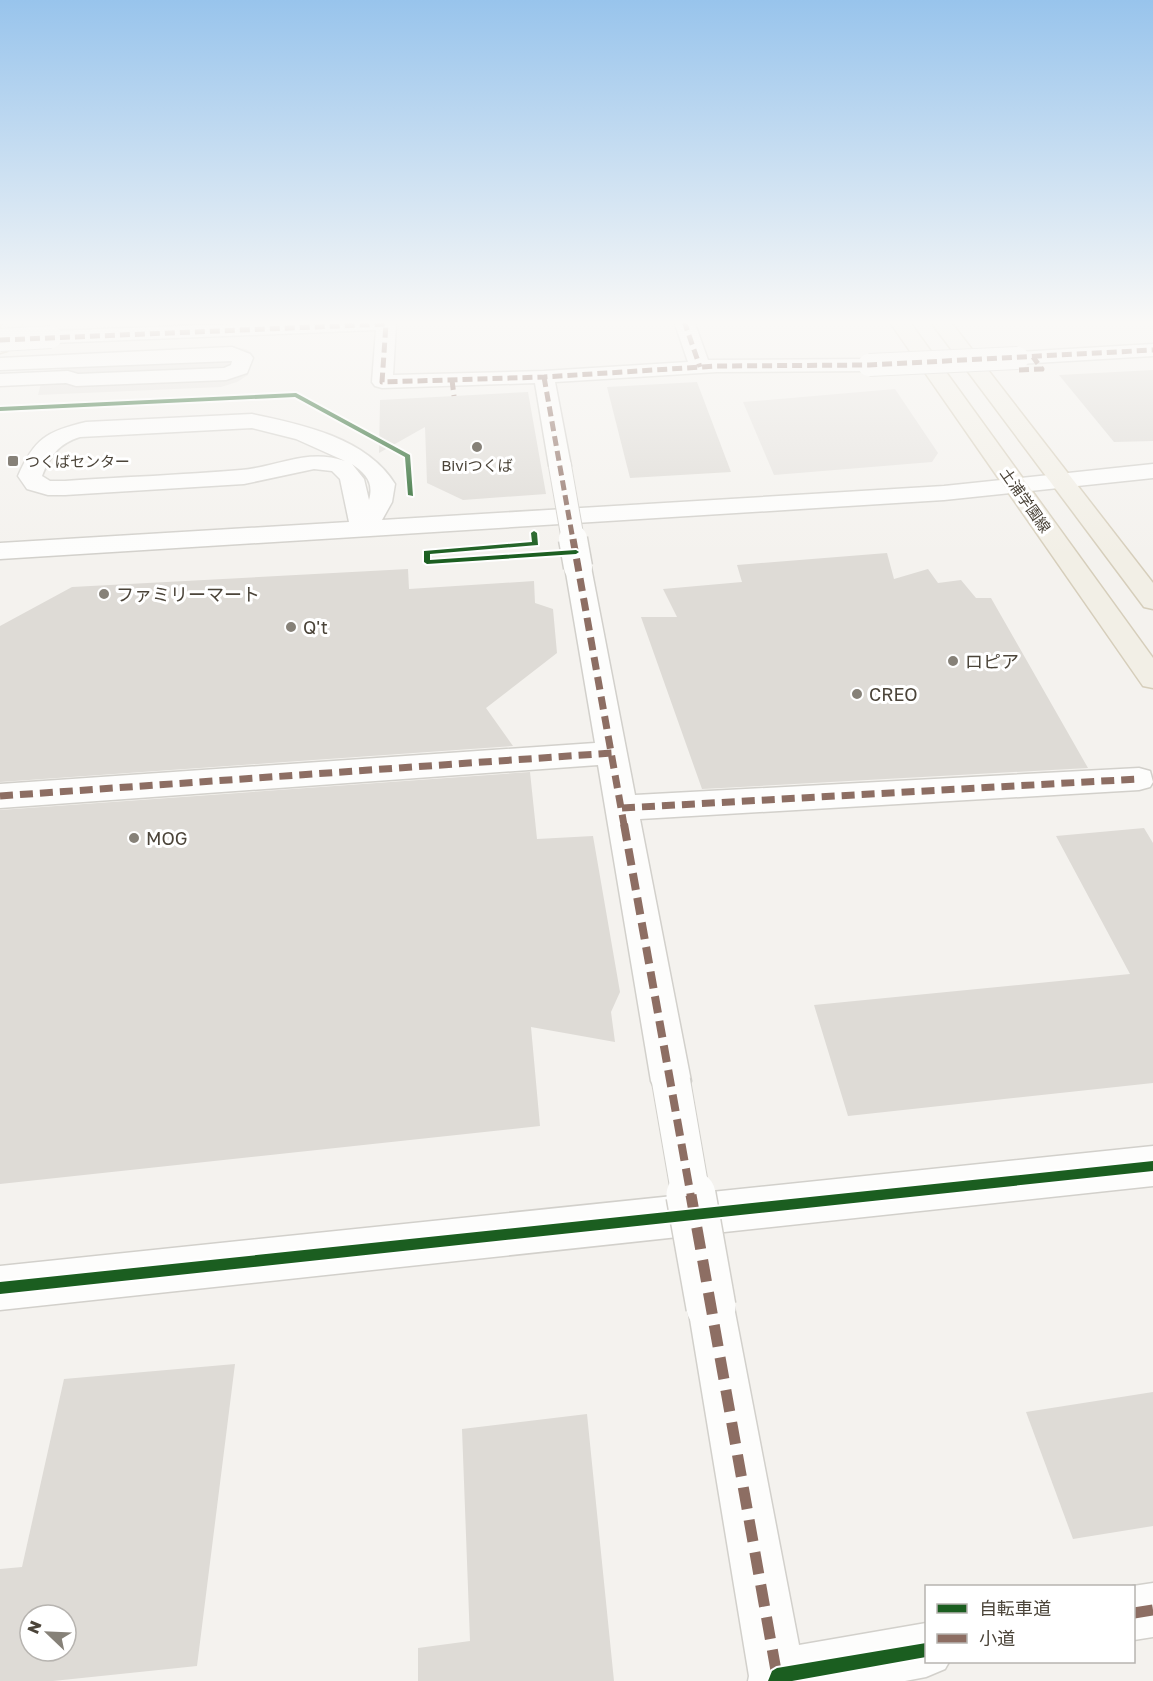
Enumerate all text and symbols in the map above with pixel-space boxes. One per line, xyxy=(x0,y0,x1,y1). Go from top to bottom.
marker: Biviつくば xyxy=(470,440,484,454)
place label: つくばセンター xyxy=(25,452,130,470)
marker: つくばセンター xyxy=(6,454,20,468)
place label: Biviつくば xyxy=(441,456,513,474)
street label: 土浦学園線 xyxy=(997,464,1055,536)
place label: ファミリーマート xyxy=(116,583,260,605)
marker: ファミリーマート xyxy=(97,587,111,601)
place label: Q't xyxy=(303,616,328,638)
marker: Q't xyxy=(284,620,298,634)
place label: ロピア xyxy=(965,650,1019,672)
marker: ロピア xyxy=(946,654,960,668)
place label: CREO xyxy=(869,683,918,705)
marker: CREO xyxy=(850,687,864,701)
place label: MOG xyxy=(146,827,188,849)
marker: MOG xyxy=(127,831,141,845)
legend xyxy=(925,1585,1135,1663)
text: 自転車道 xyxy=(979,1597,1051,1619)
north arrow xyxy=(18,1603,78,1663)
text: N xyxy=(23,1618,46,1637)
text: 小道 xyxy=(979,1627,1015,1649)

